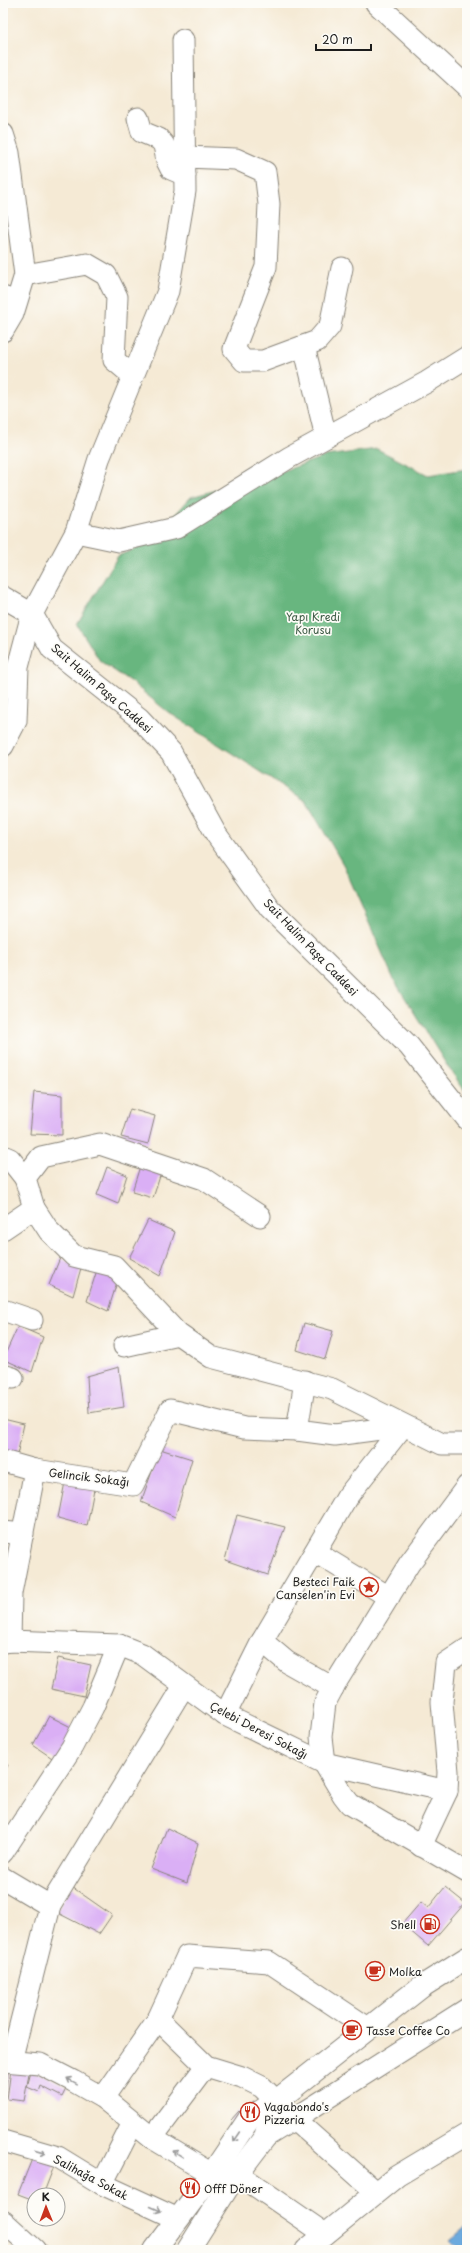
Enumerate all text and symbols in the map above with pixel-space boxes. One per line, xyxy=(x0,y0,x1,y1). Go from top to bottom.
scale bar xyxy=(316,26,371,52)
text: 20 m xyxy=(322,30,353,48)
park label: Yapı Kredi Korusu xyxy=(286,608,340,638)
street label: Sait Halim Paşa Caddesi xyxy=(48,639,156,737)
street label: Sait Halim Paşa Caddesi xyxy=(260,895,362,999)
street label: Gelincik Sokağı xyxy=(48,1464,130,1490)
place label: Besteci Faik Canselen'in Evi xyxy=(276,1573,355,1603)
place icon: Besteci Faik Canselen'in Evi xyxy=(358,1576,380,1598)
street label: Çelebi Deresi Sokağı xyxy=(207,1697,311,1763)
fuel station icon: Shell xyxy=(419,1913,441,1935)
place label: Shell xyxy=(390,1916,416,1933)
cafe icon: Molka xyxy=(364,1960,386,1982)
place label: Molka xyxy=(389,1963,422,1980)
cafe icon: Tasse Coffee Co xyxy=(341,2019,363,2041)
place label: Tasse Coffee Co xyxy=(366,2022,450,2039)
one-way arrow xyxy=(66,2076,78,2084)
place label: Vagabondo's Pizzeria xyxy=(264,2098,329,2128)
restaurant icon: Vagabondo's Pizzeria xyxy=(239,2101,261,2123)
one-way arrow xyxy=(233,2131,241,2142)
one-way arrow xyxy=(34,2149,47,2156)
street label: Salihağa Sokak xyxy=(50,2150,132,2204)
one-way arrow xyxy=(173,2150,184,2158)
restaurant icon: Offf Döner xyxy=(179,2177,201,2199)
place label: Offf Döner xyxy=(204,2180,263,2197)
north arrow xyxy=(26,2187,66,2227)
text: K xyxy=(42,2188,50,2205)
one-way arrow xyxy=(150,2206,162,2214)

